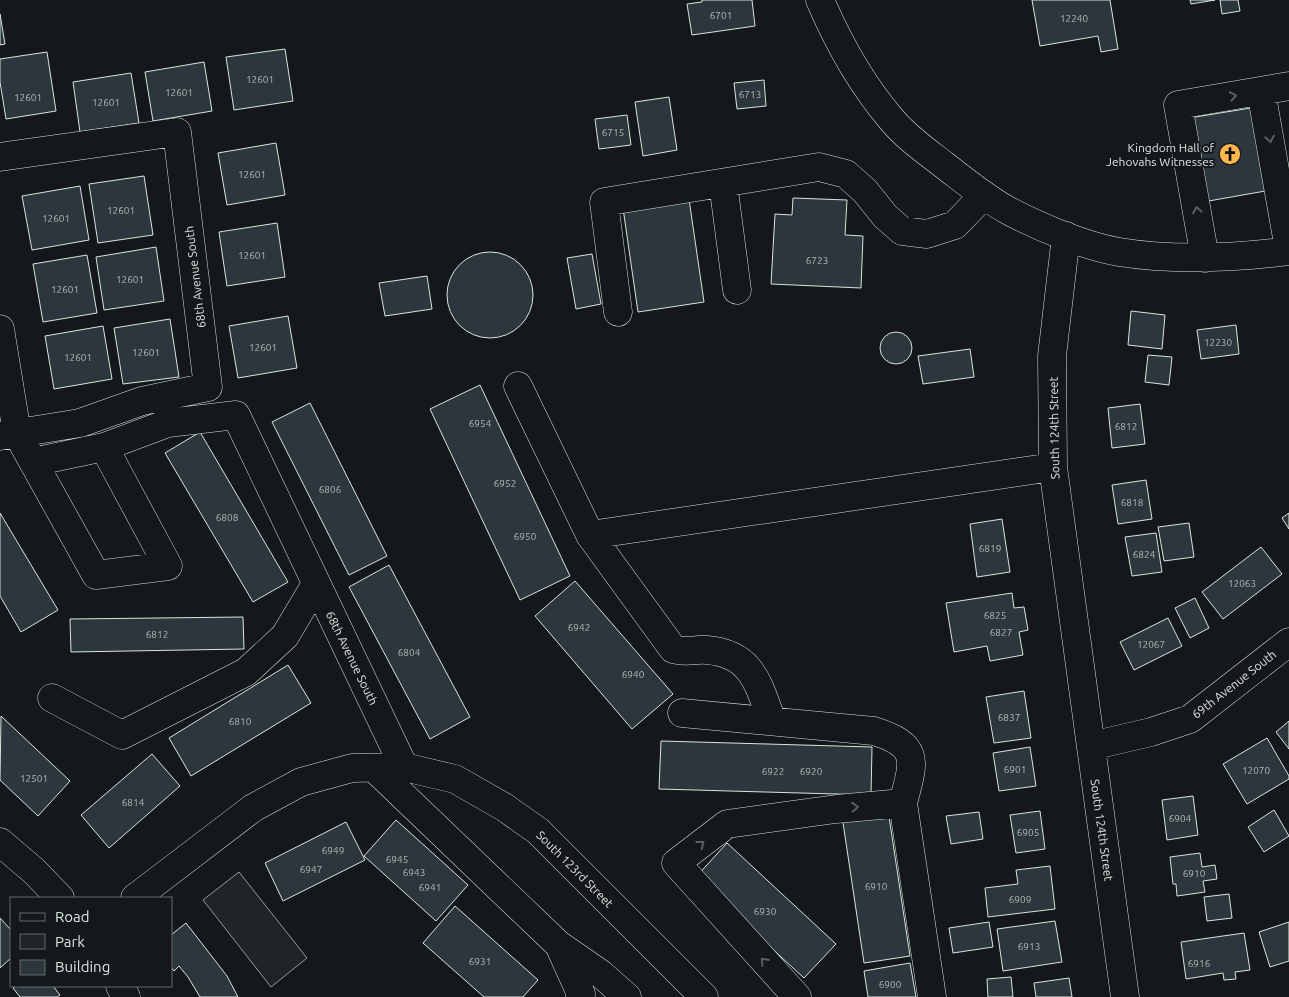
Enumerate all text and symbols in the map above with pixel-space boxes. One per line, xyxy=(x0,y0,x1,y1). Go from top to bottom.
house number: 6701 xyxy=(710,10,732,21)
house number: 12240 xyxy=(1060,13,1088,24)
house number: 12601 xyxy=(246,74,274,85)
house number: 12601 xyxy=(165,87,193,98)
house number: 6713 xyxy=(739,89,761,100)
one-way arrow xyxy=(1229,91,1238,101)
house number: 12601 xyxy=(14,92,42,103)
house number: 12601 xyxy=(92,97,120,108)
house number: 6715 xyxy=(602,127,624,138)
one-way arrow xyxy=(1264,134,1274,143)
place label: Kingdom Hall of Jehovahs Witnesses xyxy=(1106,141,1214,168)
church icon: Kingdom Hall of Jehovahs Witnesses xyxy=(1218,142,1242,166)
house number: 12601 xyxy=(238,169,266,180)
house number: 12601 xyxy=(107,205,135,216)
one-way arrow xyxy=(1192,206,1202,214)
house number: 12601 xyxy=(42,213,70,224)
street label: 68th Avenue South xyxy=(182,225,208,329)
house number: 12601 xyxy=(238,250,266,261)
house number: 6723 xyxy=(806,255,828,266)
house number: 12601 xyxy=(116,274,144,285)
house number: 12601 xyxy=(51,284,79,295)
house number: 12230 xyxy=(1204,337,1232,348)
house number: 12601 xyxy=(249,342,277,353)
house number: 12601 xyxy=(132,347,160,358)
house number: 12601 xyxy=(64,352,92,363)
street label: South 124th Street xyxy=(1047,376,1061,479)
house number: 6954 xyxy=(469,418,492,429)
house number: 6812 xyxy=(1115,421,1137,432)
house number: 6952 xyxy=(494,478,516,489)
house number: 6806 xyxy=(319,484,342,495)
house number: 6818 xyxy=(1121,497,1144,508)
house number: 6808 xyxy=(216,512,239,523)
house number: 6950 xyxy=(514,531,537,542)
house number: 6819 xyxy=(979,543,1001,554)
house number: 6824 xyxy=(1133,549,1156,560)
house number: 12063 xyxy=(1228,578,1256,589)
street label: 68th Avenue South xyxy=(324,609,380,707)
house number: 6825 xyxy=(984,610,1006,621)
house number: 6942 xyxy=(568,622,590,633)
house number: 6827 xyxy=(990,627,1012,638)
house number: 6812 xyxy=(146,629,168,640)
house number: 12067 xyxy=(1137,639,1165,650)
house number: 6804 xyxy=(398,647,421,658)
street label: 69th Avenue South xyxy=(1190,647,1278,721)
house number: 6940 xyxy=(622,669,645,680)
house number: 6837 xyxy=(998,712,1020,723)
house number: 6810 xyxy=(229,716,252,727)
house number: 6901 xyxy=(1004,764,1026,775)
house number: 12070 xyxy=(1242,765,1270,776)
house number: 6922 xyxy=(762,766,784,777)
house number: 6920 xyxy=(800,766,823,777)
house number: 12501 xyxy=(20,773,48,784)
street label: South 124th Street xyxy=(1088,778,1116,882)
house number: 6814 xyxy=(122,797,145,808)
one-way arrow xyxy=(851,802,859,813)
house number: 6904 xyxy=(1169,813,1192,824)
house number: 6905 xyxy=(1017,827,1039,838)
street label: South 123rd Street xyxy=(534,828,616,910)
one-way arrow xyxy=(695,841,704,850)
house number: 6949 xyxy=(322,845,344,856)
house number: 6945 xyxy=(386,854,408,865)
house number: 6947 xyxy=(300,864,322,875)
house number: 6943 xyxy=(403,867,425,878)
house number: 6910 xyxy=(1183,868,1206,879)
house number: 6910 xyxy=(865,881,888,892)
house number: 6941 xyxy=(419,882,441,893)
house number: 6909 xyxy=(1009,894,1031,905)
legend xyxy=(10,897,172,987)
house number: 6930 xyxy=(754,906,777,917)
text: Road xyxy=(55,908,90,925)
text: Park xyxy=(55,933,85,950)
house number: 6913 xyxy=(1018,941,1040,952)
house number: 6931 xyxy=(469,956,491,967)
one-way arrow xyxy=(761,957,770,966)
text: Building xyxy=(55,958,110,975)
house number: 6916 xyxy=(1188,958,1211,969)
house number: 6900 xyxy=(879,979,902,990)

